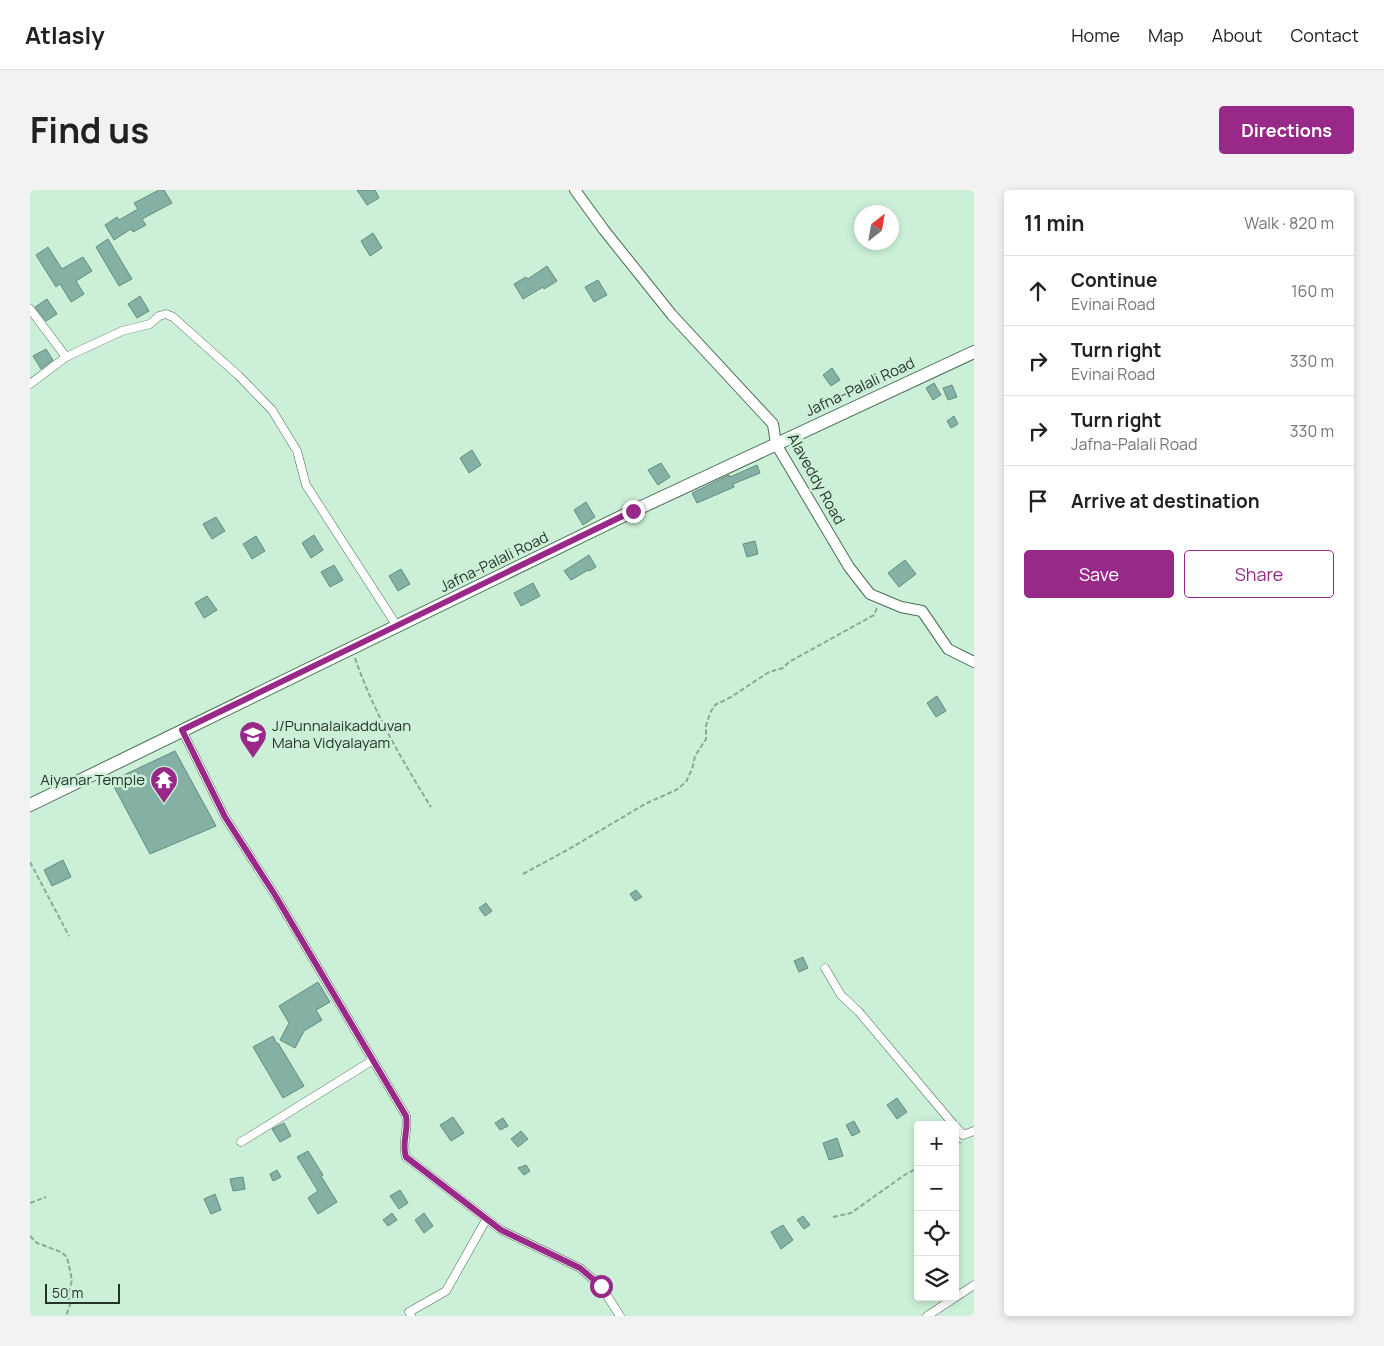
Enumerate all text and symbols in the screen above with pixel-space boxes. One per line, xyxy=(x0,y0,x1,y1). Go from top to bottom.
text: Atlasly xyxy=(25,18,105,51)
text: Home xyxy=(1071,23,1120,47)
text: Map xyxy=(1148,23,1184,47)
text: About xyxy=(1212,23,1262,47)
text: Contact xyxy=(1290,23,1359,47)
text: Find us xyxy=(30,106,149,154)
button: Directions xyxy=(1219,106,1354,154)
north arrow xyxy=(854,205,899,250)
text: 11 min xyxy=(1024,209,1085,237)
text: Walk · 820 m xyxy=(1244,212,1334,234)
text: Continue xyxy=(1071,267,1157,293)
icon: ahead xyxy=(1024,277,1052,305)
text: 160 m xyxy=(1291,280,1334,302)
text: Evinai Road xyxy=(1071,293,1155,315)
text: Turn right xyxy=(1071,337,1161,363)
icon: right xyxy=(1024,347,1052,375)
text: 330 m xyxy=(1290,350,1334,372)
street label: Jafna-Palali Road xyxy=(802,352,918,421)
text: Evinai Road xyxy=(1071,363,1155,385)
text: Turn right xyxy=(1071,407,1161,433)
icon: right xyxy=(1024,417,1052,445)
text: 330 m xyxy=(1290,420,1334,442)
street label: Alaveddy Road xyxy=(783,429,850,528)
text: Jafna-Palali Road xyxy=(1071,433,1197,455)
icon: arrive xyxy=(1024,487,1052,515)
text: Arrive at destination xyxy=(1071,488,1260,514)
route end xyxy=(622,500,645,523)
street label: Jafna-Palali Road xyxy=(436,526,552,597)
button: Save xyxy=(1024,550,1174,598)
button: Share xyxy=(1184,550,1334,598)
place label: J/Punnalaikadduvan Maha Vidyalayam xyxy=(272,715,411,753)
school or university icon: J/Punnalaikadduvan Maha Vidyalayam xyxy=(238,720,268,759)
temple icon: Aiyanar Temple xyxy=(149,765,179,804)
place label: Aiyanar Temple xyxy=(40,769,145,790)
map controls xyxy=(914,1121,959,1301)
button: + xyxy=(914,1121,959,1166)
button: − xyxy=(914,1166,959,1211)
button: locate xyxy=(914,1211,959,1256)
button: layers xyxy=(914,1256,959,1301)
route start xyxy=(590,1275,613,1298)
scale bar xyxy=(45,1281,120,1304)
text: 50 m xyxy=(52,1283,83,1302)

